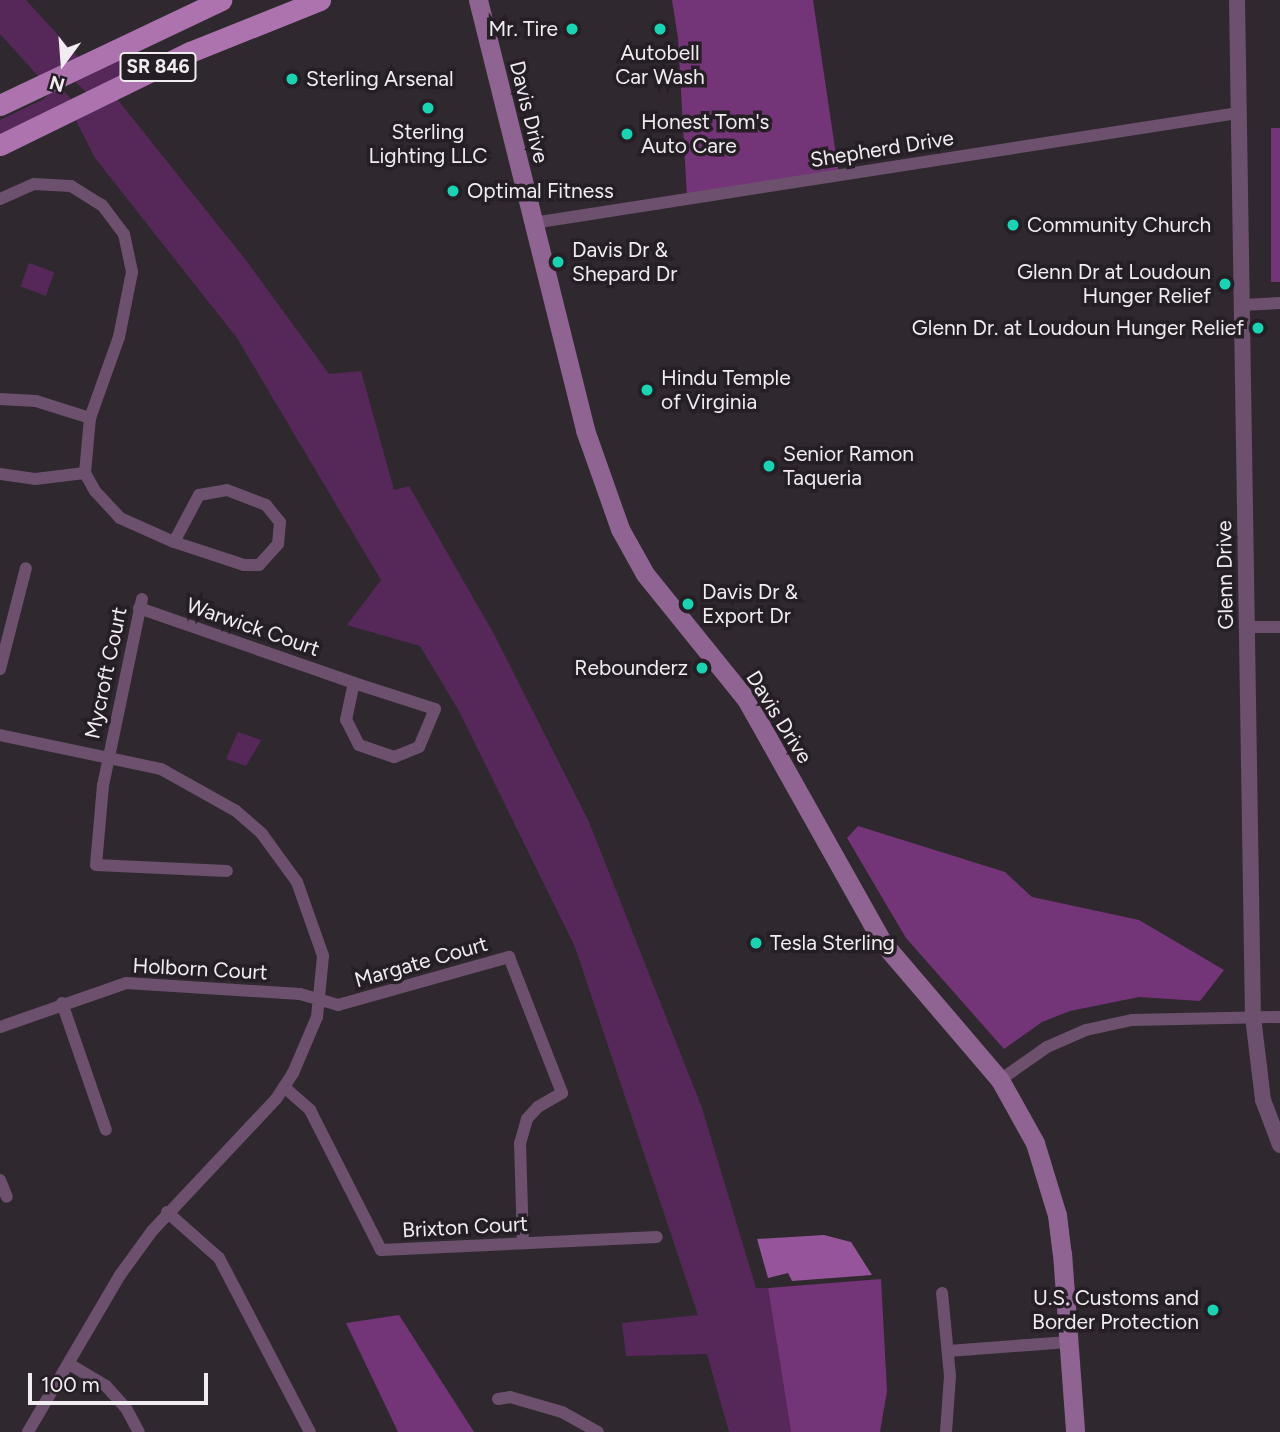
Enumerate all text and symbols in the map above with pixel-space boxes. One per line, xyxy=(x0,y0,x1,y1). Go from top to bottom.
place label: Mr. Tire xyxy=(489,16,558,42)
marker: Mr. Tire xyxy=(564,21,580,37)
marker: Autobell Car Wash xyxy=(652,21,668,37)
north arrow xyxy=(28,28,98,98)
place label: Autobell Car Wash xyxy=(615,40,705,90)
road number: SR 846 xyxy=(120,52,196,82)
street label: Davis Drive xyxy=(504,58,554,166)
place label: Sterling Arsenal xyxy=(306,66,454,92)
text: N xyxy=(47,71,67,97)
marker: Sterling Arsenal xyxy=(284,71,300,87)
marker: Sterling Lighting LLC xyxy=(420,100,436,116)
place label: Honest Tom's Auto Care xyxy=(641,109,769,159)
place label: Sterling Lighting LLC xyxy=(369,119,487,169)
street label: Shepherd Drive xyxy=(809,125,955,173)
marker: Honest Tom's Auto Care xyxy=(619,126,635,142)
place label: Optimal Fitness xyxy=(467,178,614,204)
marker: Optimal Fitness xyxy=(445,183,461,199)
place label: Community Church xyxy=(1027,212,1211,238)
marker: Community Church xyxy=(1005,217,1021,233)
place label: Davis Dr & Shepard Dr xyxy=(572,237,677,287)
marker: Davis Dr & Shepard Dr xyxy=(550,254,566,270)
place label: Glenn Dr at Loudoun Hunger Relief xyxy=(1017,259,1211,309)
marker: Glenn Dr at Loudoun Hunger Relief xyxy=(1217,276,1233,292)
place label: Glenn Dr. at Loudoun Hunger Relief xyxy=(912,315,1244,341)
marker: Glenn Dr. at Loudoun Hunger Relief xyxy=(1250,320,1266,336)
place label: Hindu Temple of Virginia xyxy=(661,365,791,415)
marker: Hindu Temple of Virginia xyxy=(639,382,655,398)
place label: Senior Ramon Taqueria xyxy=(783,441,914,491)
marker: Senior Ramon Taqueria xyxy=(761,458,777,474)
street label: Glenn Drive xyxy=(1211,520,1239,630)
place label: Davis Dr & Export Dr xyxy=(702,579,798,629)
street label: Warwick Court xyxy=(183,592,323,662)
marker: Davis Dr & Export Dr xyxy=(680,596,696,612)
street label: Mycroft Court xyxy=(80,605,132,741)
place label: Rebounderz xyxy=(574,655,688,681)
marker: Rebounderz xyxy=(694,660,710,676)
street label: Davis Drive xyxy=(741,666,817,768)
place label: Tesla Sterling xyxy=(770,930,895,956)
street label: Margate Court xyxy=(352,931,490,993)
marker: Tesla Sterling xyxy=(748,935,764,951)
street label: Holborn Court xyxy=(132,953,268,985)
street label: Brixton Court xyxy=(402,1211,528,1243)
place label: U.S. Customs and Border Protection xyxy=(1032,1285,1199,1335)
marker: U.S. Customs and Border Protection xyxy=(1205,1302,1221,1318)
scale bar xyxy=(32,1358,212,1402)
text: 100 m xyxy=(41,1372,100,1397)

